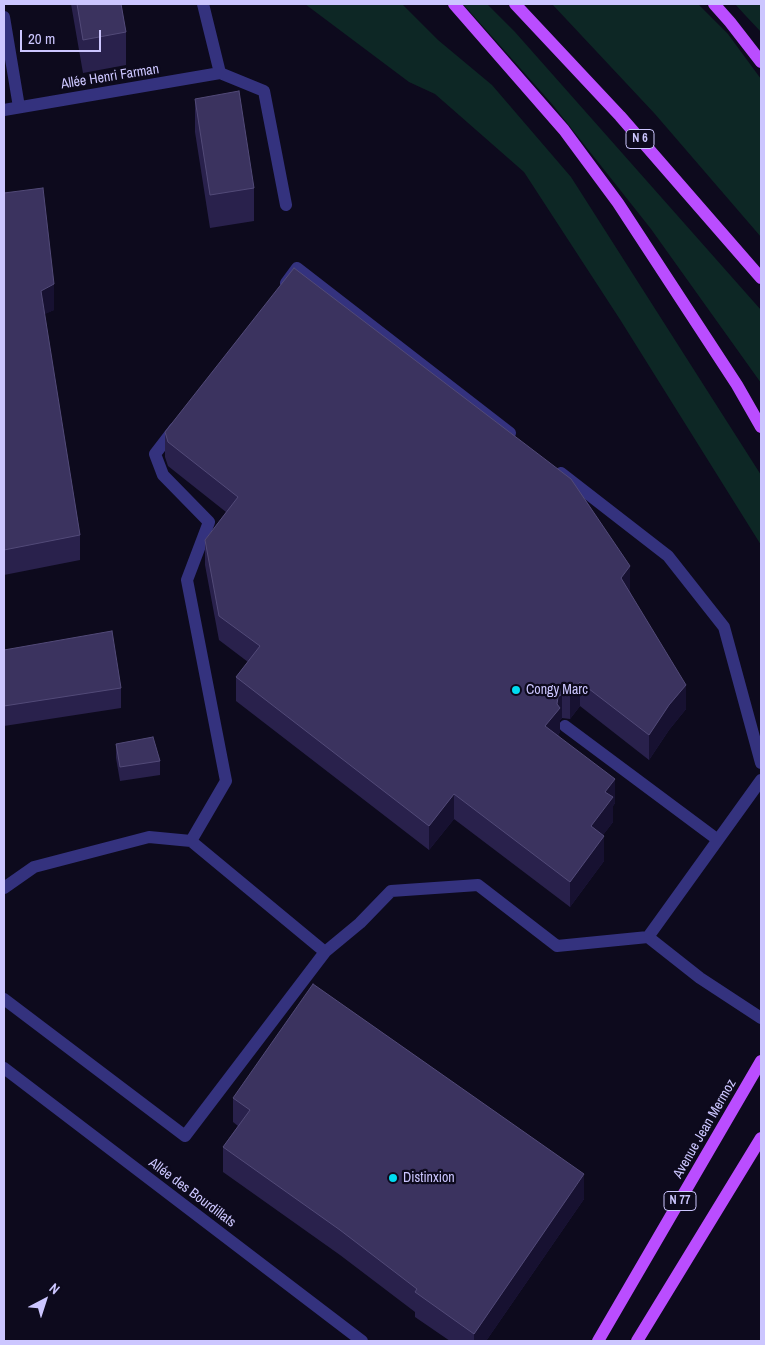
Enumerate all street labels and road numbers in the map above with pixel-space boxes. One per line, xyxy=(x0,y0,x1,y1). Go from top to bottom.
street label: Allée Henri Farman xyxy=(60,61,160,93)
road number: N 6 xyxy=(626,130,654,148)
street label: Avenue Jean Mermoz xyxy=(670,1077,740,1181)
street label: Allée des Bourdillats xyxy=(145,1155,239,1231)
road number: N 77 xyxy=(664,1192,696,1210)

